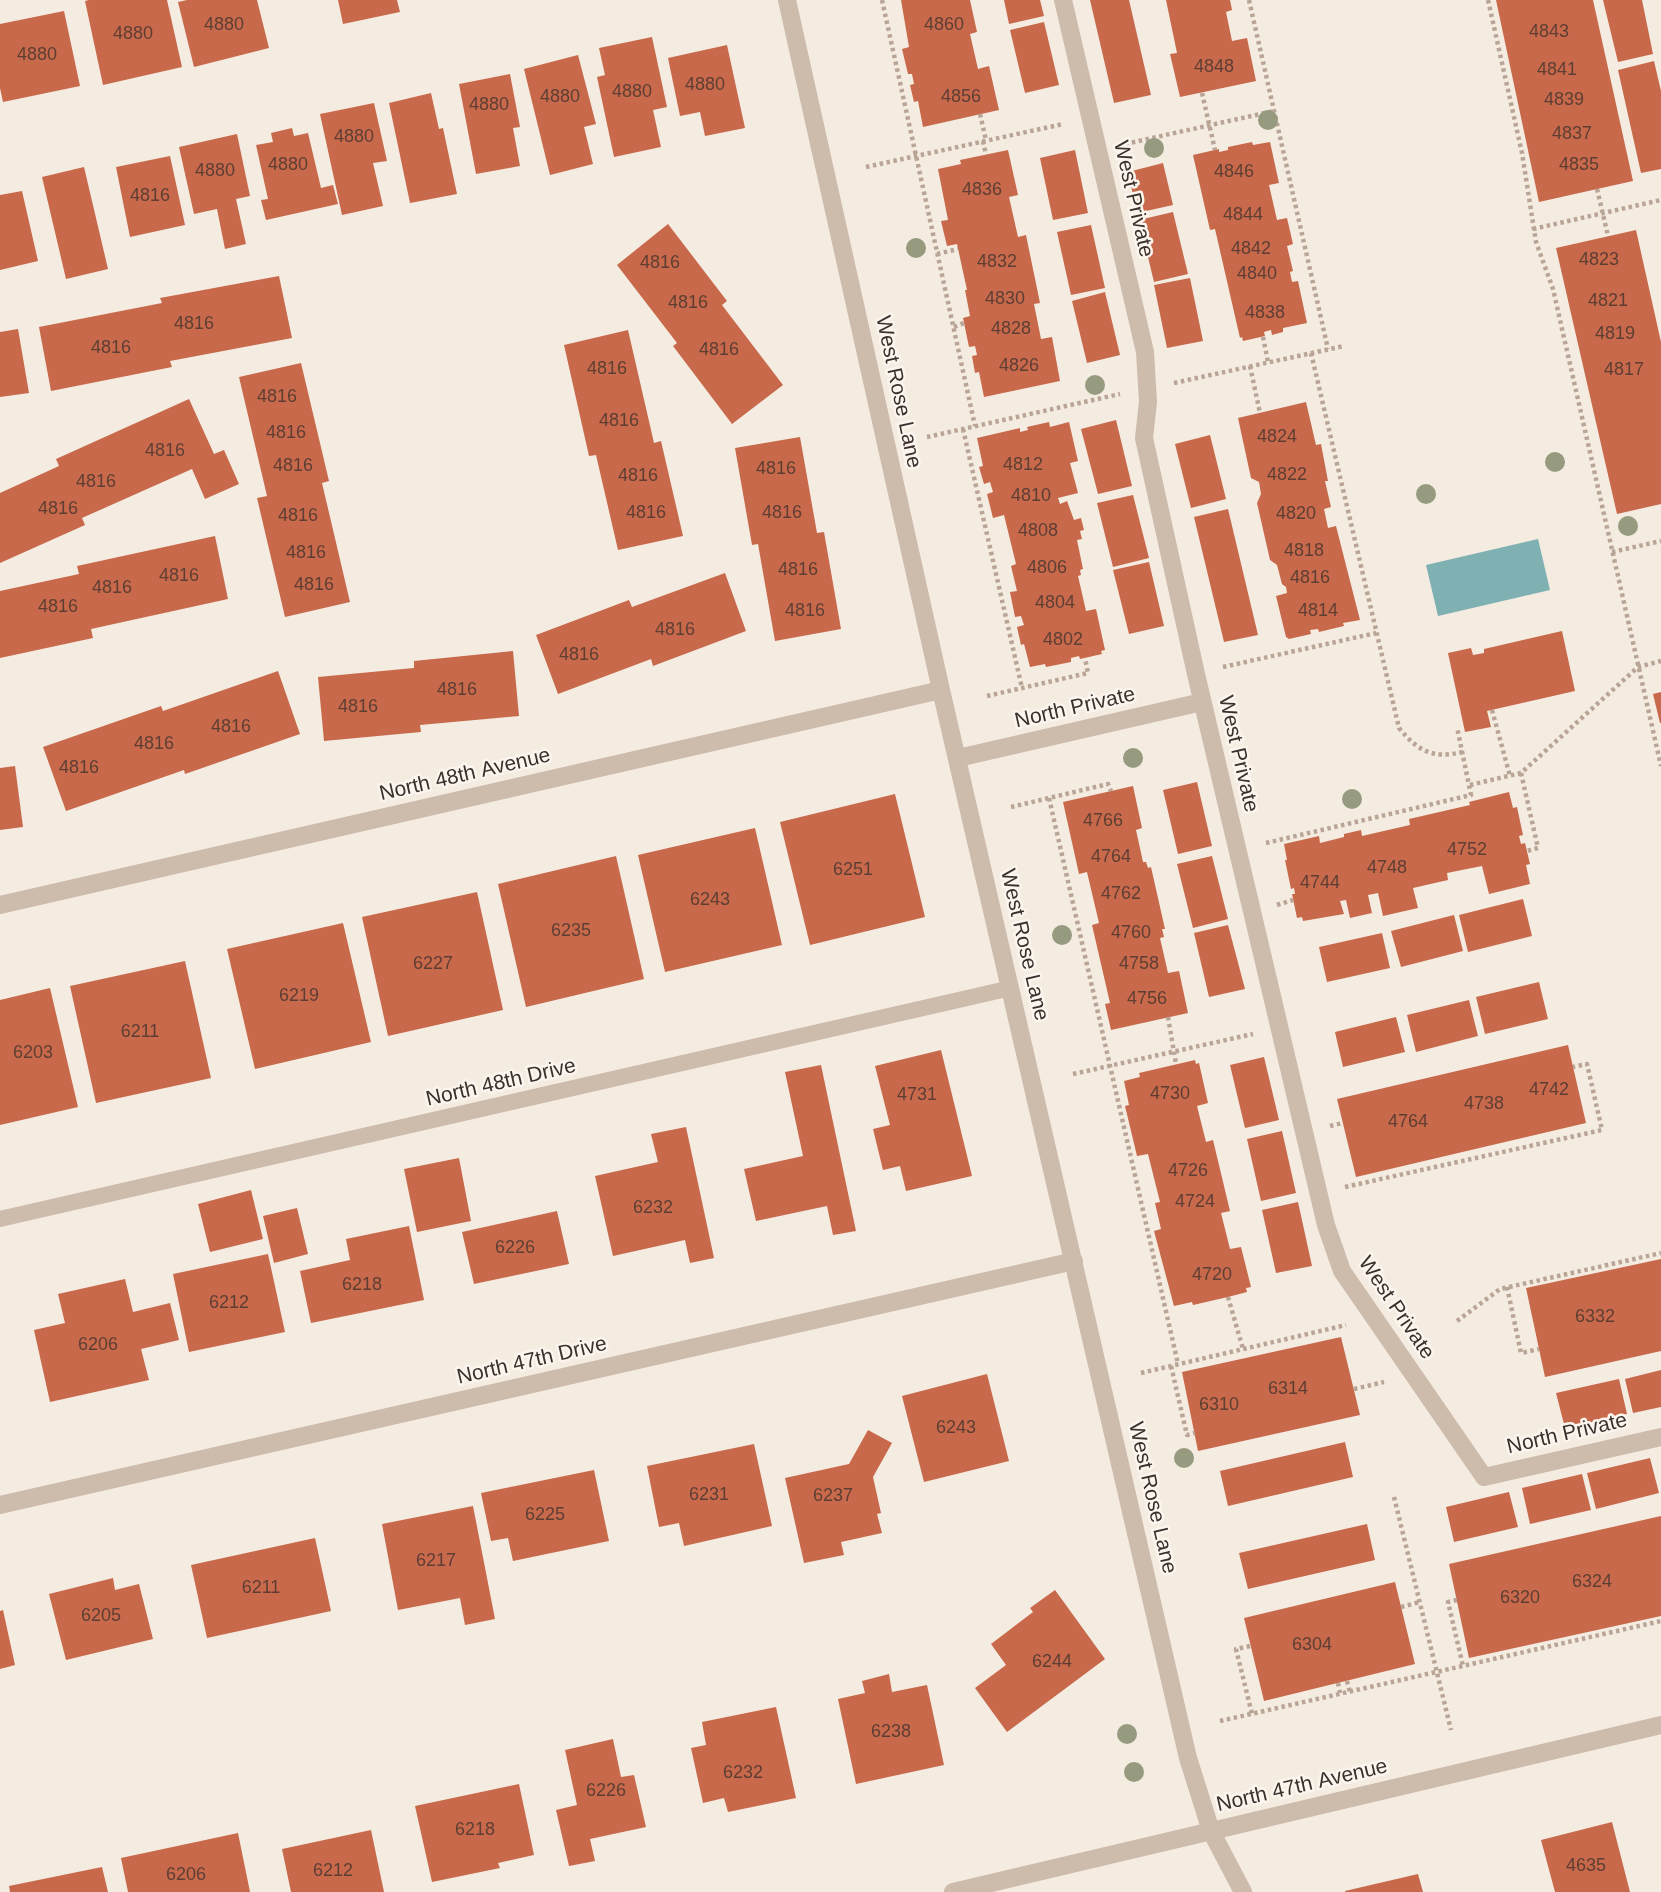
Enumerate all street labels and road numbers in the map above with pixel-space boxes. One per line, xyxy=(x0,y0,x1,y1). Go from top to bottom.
street label: West Private xyxy=(1107,138,1159,260)
street label: West Rose Lane xyxy=(870,314,926,470)
street label: North Private xyxy=(1012,682,1138,734)
street label: West Private xyxy=(1212,693,1264,815)
street label: North 48th Avenue xyxy=(377,743,553,807)
street label: West Rose Lane xyxy=(994,867,1054,1023)
street label: North 48th Drive xyxy=(424,1054,578,1112)
street label: West Private xyxy=(1352,1252,1440,1364)
street label: North 47th Drive xyxy=(455,1332,609,1390)
street label: North Private xyxy=(1504,1408,1630,1460)
street label: West Rose Lane xyxy=(1122,1420,1182,1576)
street label: North 47th Avenue xyxy=(1214,1754,1390,1818)

